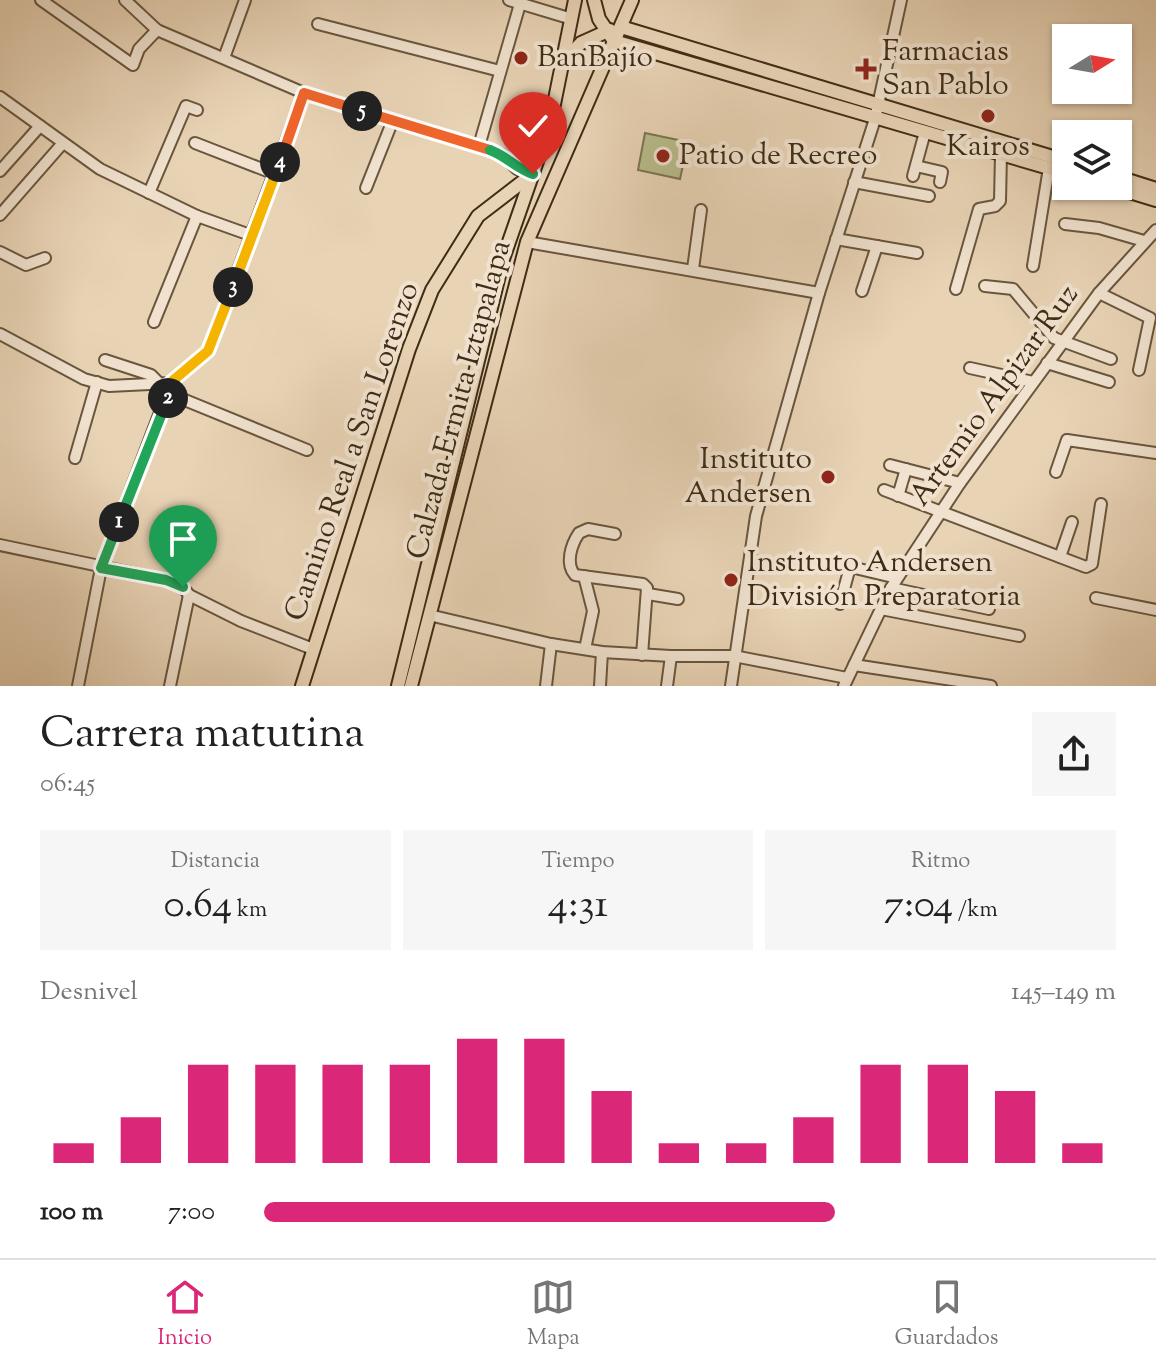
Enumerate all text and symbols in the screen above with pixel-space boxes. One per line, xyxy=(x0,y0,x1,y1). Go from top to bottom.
north arrow xyxy=(1052,24,1132,104)
map controls xyxy=(1052,24,1132,200)
place label: Farmacias San Pablo xyxy=(882,31,1009,108)
place label: BanBajío xyxy=(537,37,653,80)
marker: BanBajío xyxy=(512,49,530,67)
marker: Farmacias San Pablo xyxy=(857,60,875,78)
pin: 5 xyxy=(342,91,382,131)
pin xyxy=(499,92,567,174)
text: 5 xyxy=(358,95,366,127)
icon: check xyxy=(511,104,555,148)
marker: Kairos xyxy=(979,107,997,125)
button: layers xyxy=(1052,120,1132,200)
place label: Kairos xyxy=(946,126,1030,169)
place label: Patio de Recreo xyxy=(679,135,877,178)
pin: 4 xyxy=(260,142,300,182)
text: 4 xyxy=(274,146,286,178)
marker: Patio de Recreo xyxy=(654,147,672,165)
street label: Calzada Ermita Iztapalapa xyxy=(397,236,523,564)
pin: 3 xyxy=(213,267,253,307)
text: 3 xyxy=(229,271,237,303)
street label: Artemio Alpizar Ruz xyxy=(900,276,1090,516)
street label: Camino Real a San Lorenzo xyxy=(275,277,431,627)
pin: 2 xyxy=(148,378,188,418)
text: 2 xyxy=(163,382,173,414)
place label: Instituto Andersen xyxy=(685,439,812,516)
marker: Instituto Andersen xyxy=(819,468,837,486)
pin: 1 xyxy=(99,502,139,542)
pin xyxy=(149,505,217,587)
text: 1 xyxy=(115,506,123,538)
icon: arrive xyxy=(161,517,205,561)
place label: Instituto Andersen División Preparatoria xyxy=(747,542,1021,619)
marker: Instituto Andersen División Preparatoria xyxy=(722,571,740,589)
text: Carrera matutina xyxy=(40,704,365,767)
button: share xyxy=(1032,712,1116,796)
text: 06:45 xyxy=(40,766,95,803)
text: Distancia xyxy=(171,846,260,878)
text: Tiempo xyxy=(541,846,614,878)
text: Ritmo xyxy=(911,846,970,878)
text: 0.64 xyxy=(164,878,232,935)
text: 4:31 xyxy=(548,878,608,935)
text: 7:04 xyxy=(884,878,953,935)
text: km xyxy=(232,895,267,927)
text: /km xyxy=(953,895,998,927)
text: Desnivel xyxy=(40,974,138,1011)
text: 145–149 m xyxy=(1011,974,1116,1011)
text: 100 m xyxy=(40,1194,103,1231)
text: 7:00 xyxy=(168,1194,215,1231)
tab: Inicio xyxy=(158,1275,212,1355)
tab: Mapa xyxy=(527,1275,580,1355)
tab: Guardados xyxy=(895,1275,998,1355)

